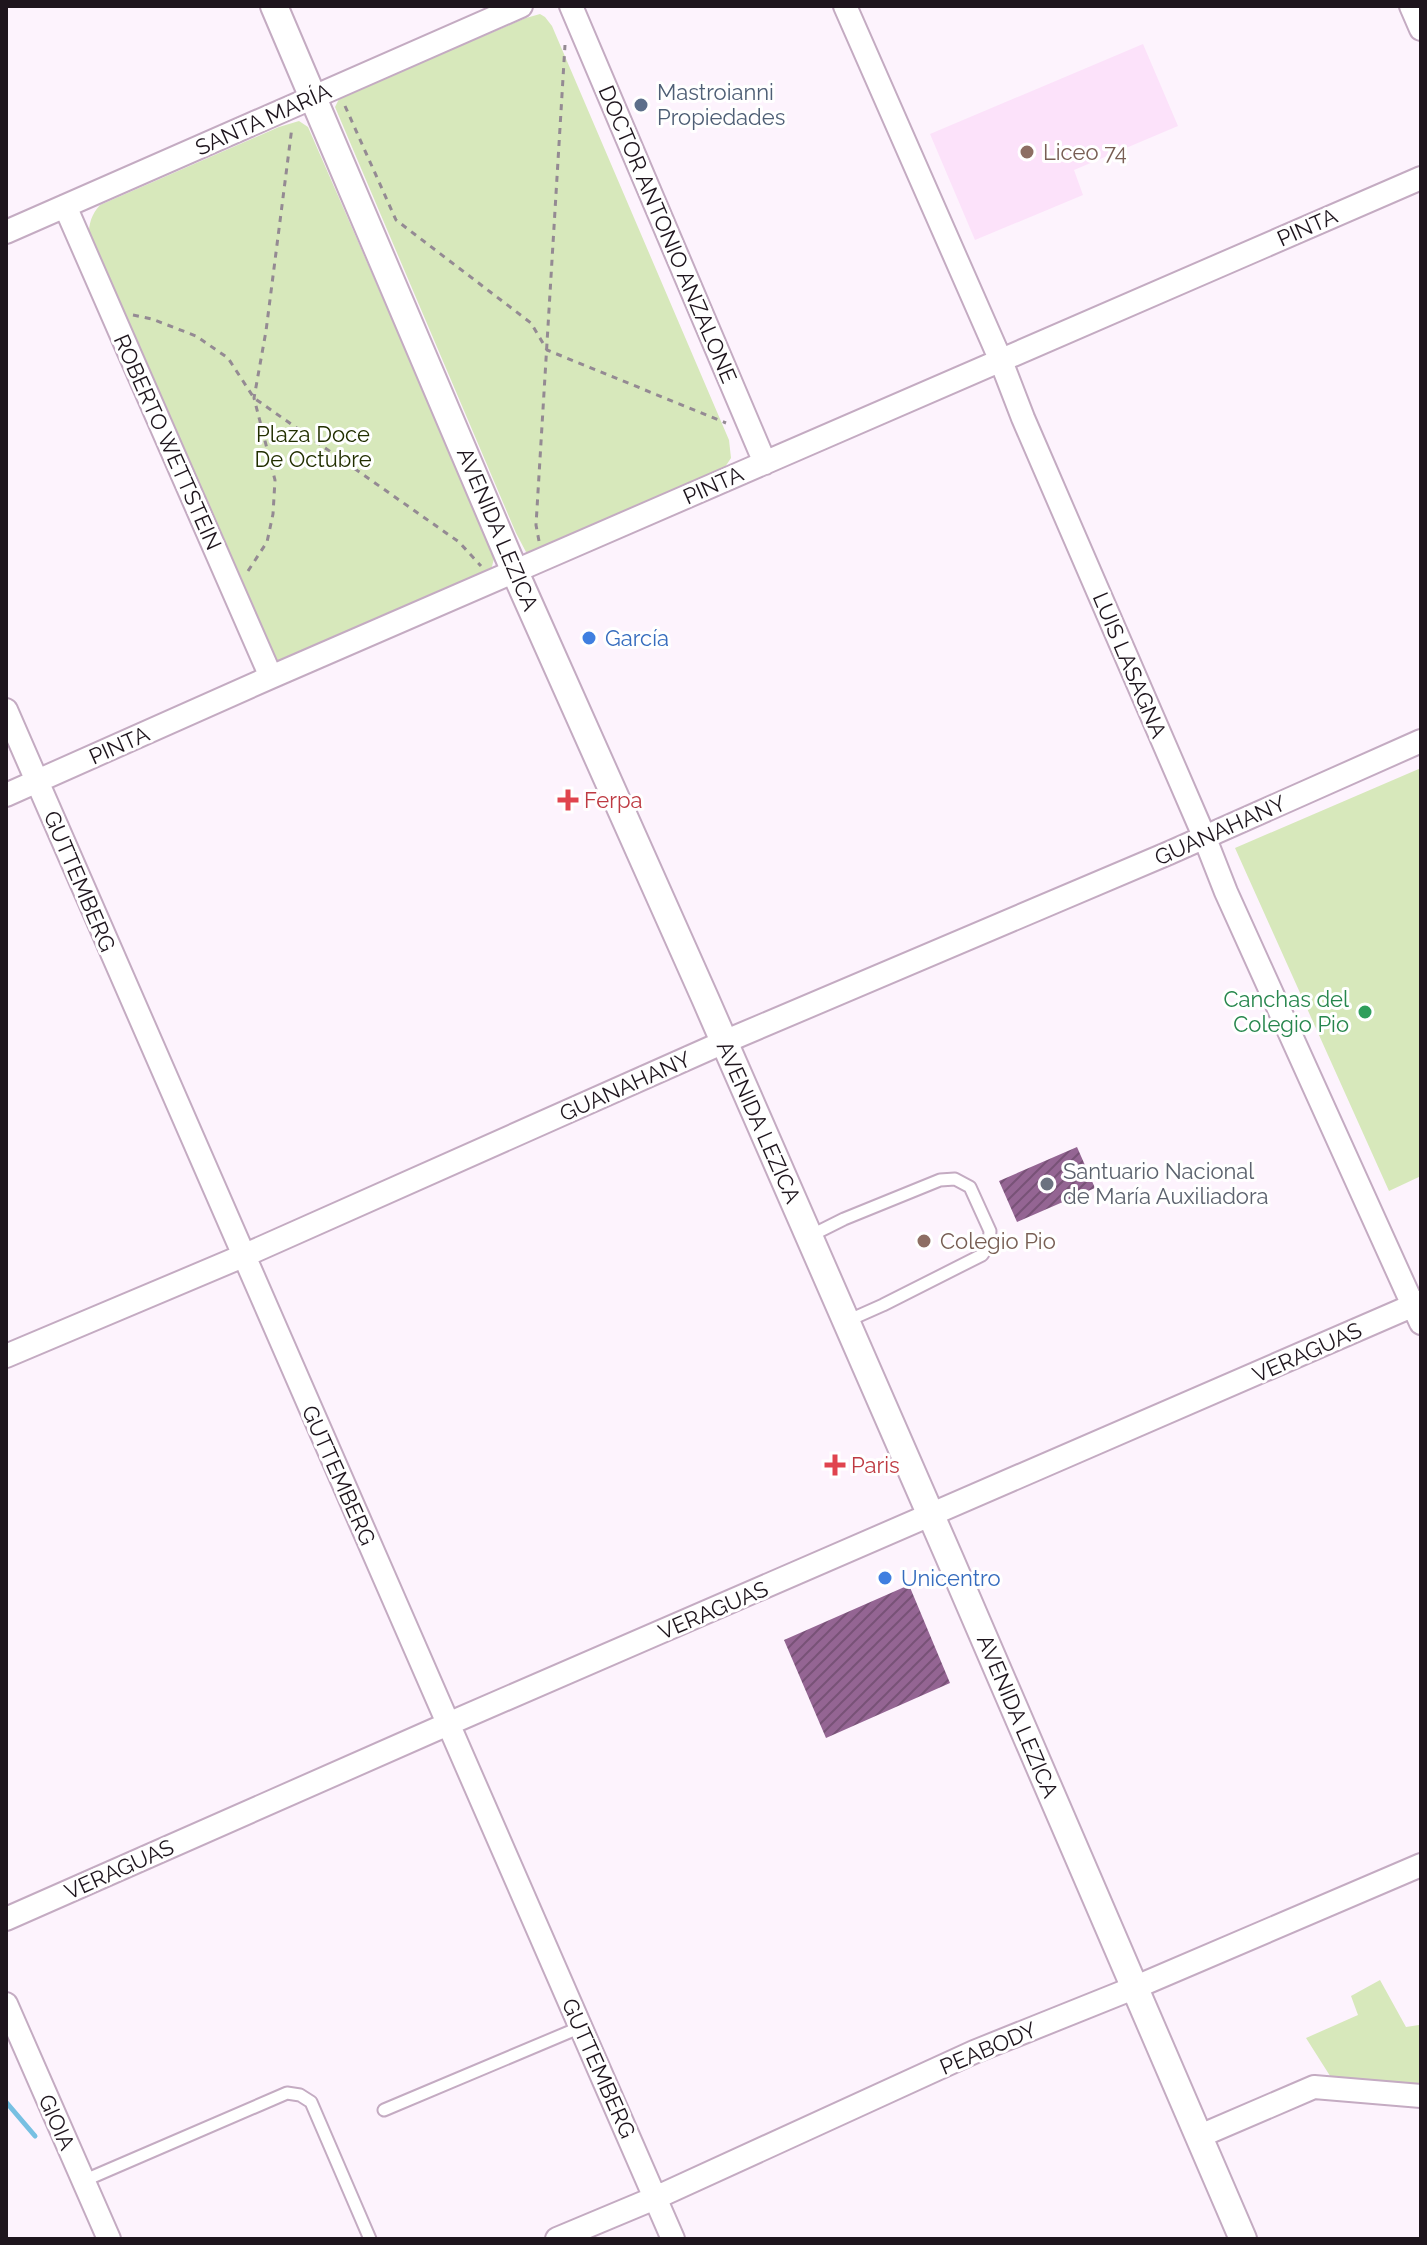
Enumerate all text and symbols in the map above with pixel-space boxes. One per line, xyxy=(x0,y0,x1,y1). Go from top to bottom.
street label: SANTA MARÍA xyxy=(191,77,335,160)
place label: Mastroianni Propiedades xyxy=(657,79,785,130)
street label: DOCTOR ANTONIO ANZALONE xyxy=(593,81,743,387)
marker: Mastroianni Propiedades xyxy=(632,96,650,114)
place label: Liceo 74 xyxy=(1043,139,1127,165)
marker: Liceo 74 xyxy=(1018,143,1036,161)
street label: PINTA xyxy=(1273,202,1341,252)
street label: ROBERTO WETTSTEIN xyxy=(109,330,227,554)
park label: Plaza Doce De Octubre xyxy=(254,421,372,472)
street label: AVENIDA LEZICA xyxy=(452,444,544,615)
street label: PINTA xyxy=(679,460,747,510)
street label: LUIS LASAGNA xyxy=(1088,588,1172,742)
place label: García xyxy=(605,625,669,651)
marker: García xyxy=(580,629,598,647)
street label: PINTA xyxy=(85,720,153,770)
place label: Ferpa xyxy=(584,787,642,813)
street label: GUANAHANY xyxy=(1150,789,1290,871)
marker: Ferpa xyxy=(559,791,577,809)
street label: GUTTEMBERG xyxy=(39,807,121,955)
place label: Canchas del Colegio Pio xyxy=(1223,986,1349,1037)
marker: Canchas del Colegio Pio xyxy=(1356,1003,1374,1021)
street label: AVENIDA LEZICA xyxy=(712,1037,806,1207)
street label: GUANAHANY xyxy=(555,1045,695,1127)
place label: Santuario Nacional de María Auxiliadora xyxy=(1063,1158,1269,1209)
marker: Santuario Nacional de María Auxiliadora xyxy=(1038,1175,1056,1193)
place label: Colegio Pio xyxy=(940,1228,1056,1254)
marker: Colegio Pio xyxy=(915,1232,933,1250)
street label: VERAGUAS xyxy=(1248,1316,1366,1388)
street label: GUTTEMBERG xyxy=(297,1401,381,1549)
place label: Paris xyxy=(851,1452,900,1478)
marker: Paris xyxy=(826,1456,844,1474)
place label: Unicentro xyxy=(901,1565,1001,1591)
marker: Unicentro xyxy=(876,1569,894,1587)
street label: VERAGUAS xyxy=(654,1575,772,1645)
street label: AVENIDA LEZICA xyxy=(972,1631,1064,1802)
street label: VERAGUAS xyxy=(60,1833,178,1905)
street label: GUTTEMBERG xyxy=(557,1994,641,2142)
street label: PEABODY xyxy=(936,2016,1040,2080)
street label: GIOIA xyxy=(33,2090,81,2154)

